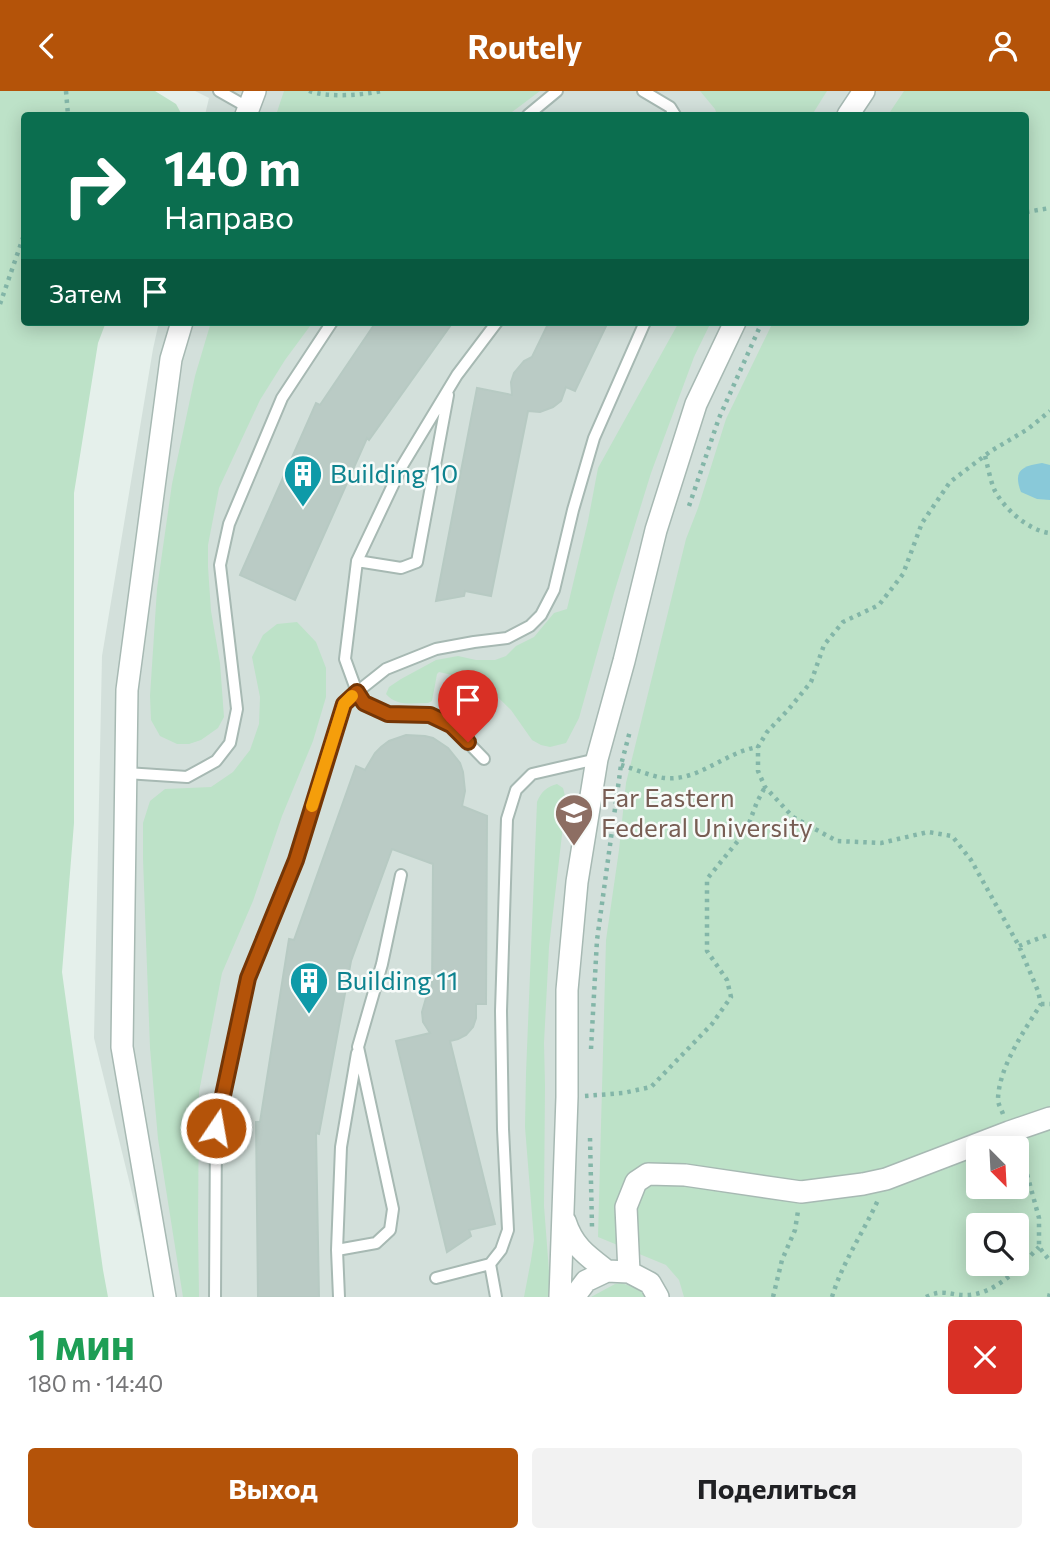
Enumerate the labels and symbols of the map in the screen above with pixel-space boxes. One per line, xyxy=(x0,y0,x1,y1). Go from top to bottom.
building icon: Building 10 xyxy=(282,453,324,508)
place label: Building 10 xyxy=(330,457,458,488)
pin xyxy=(438,670,498,742)
place label: Far Eastern Federal University xyxy=(601,781,813,842)
school or university icon: Far Eastern Federal University xyxy=(553,792,595,847)
building icon: Building 11 xyxy=(288,960,330,1015)
place label: Building 11 xyxy=(336,964,459,995)
position arrow xyxy=(179,1091,253,1165)
north arrow xyxy=(966,1136,1029,1199)

